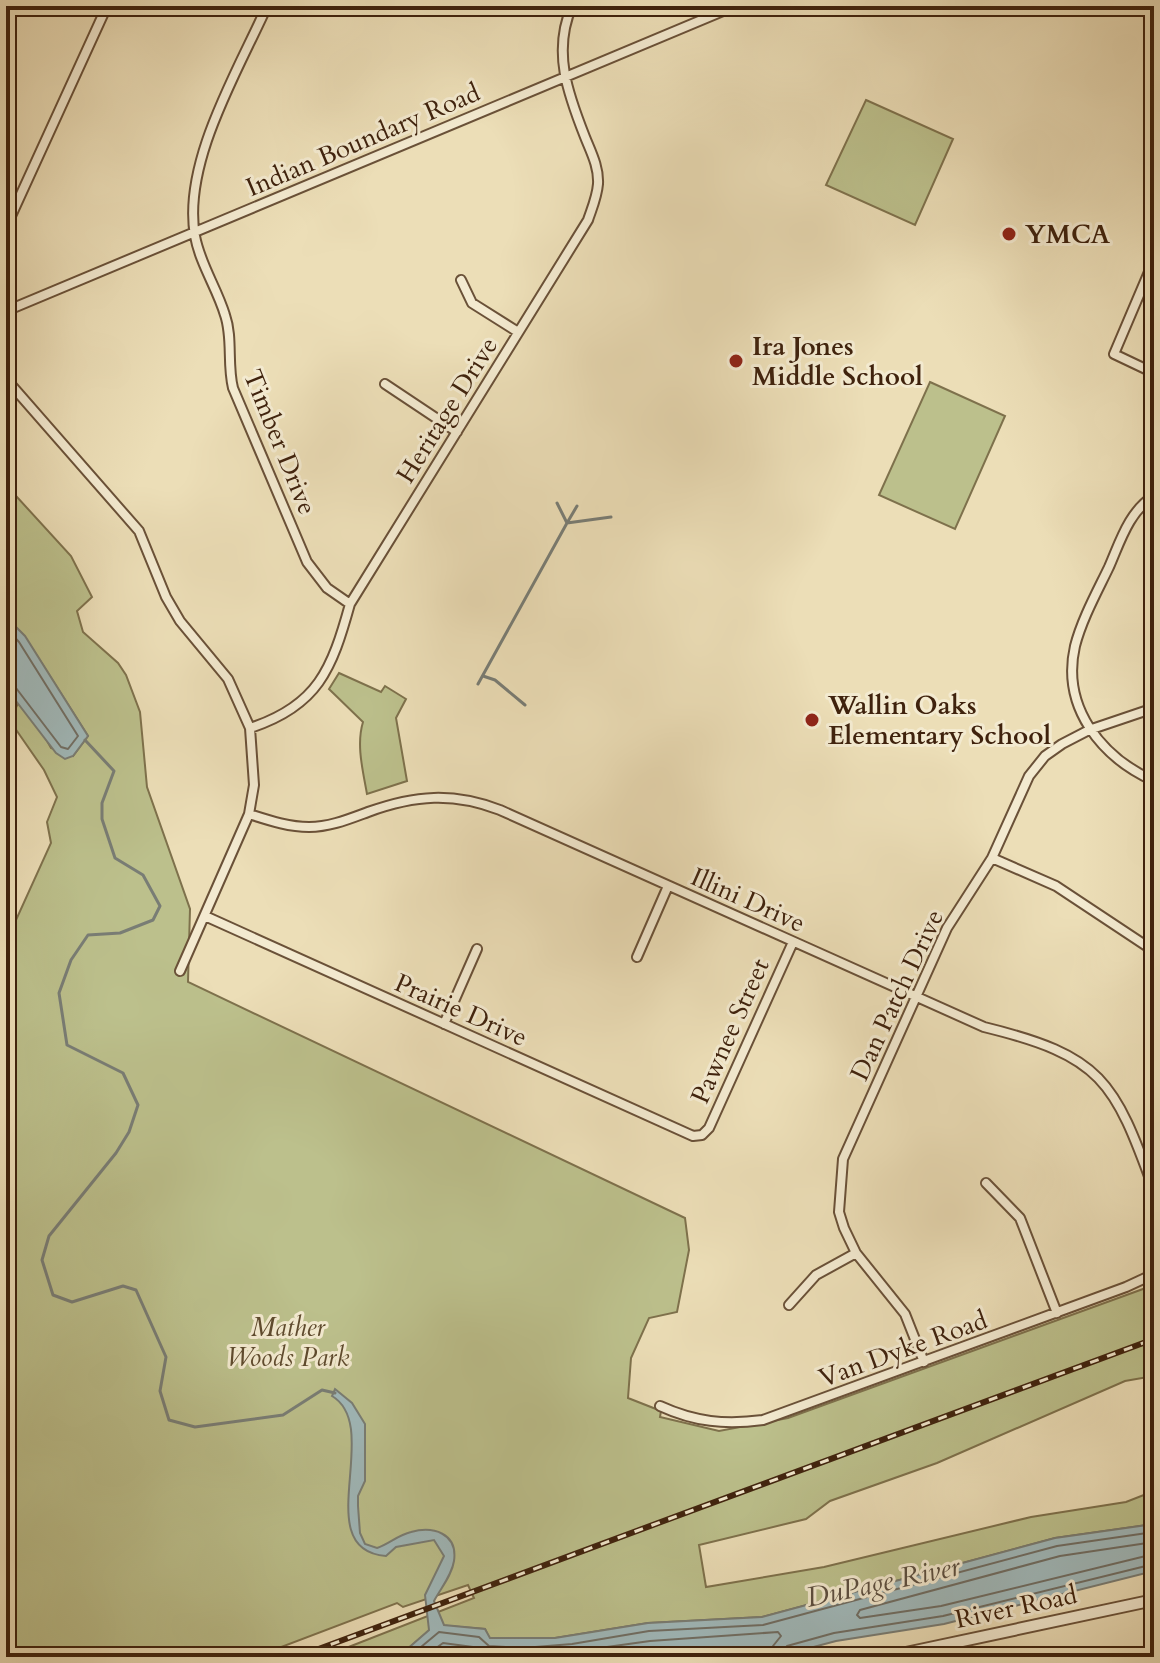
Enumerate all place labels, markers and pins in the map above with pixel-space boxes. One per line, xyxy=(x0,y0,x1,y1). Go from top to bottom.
place label: YMCA xyxy=(1025,217,1111,252)
marker: YMCA xyxy=(1000,225,1018,243)
place label: Ira Jones Middle School xyxy=(752,329,923,394)
marker: Ira Jones Middle School xyxy=(727,352,745,370)
place label: Wallin Oaks Elementary School xyxy=(827,688,1052,753)
marker: Wallin Oaks Elementary School xyxy=(803,711,821,729)

